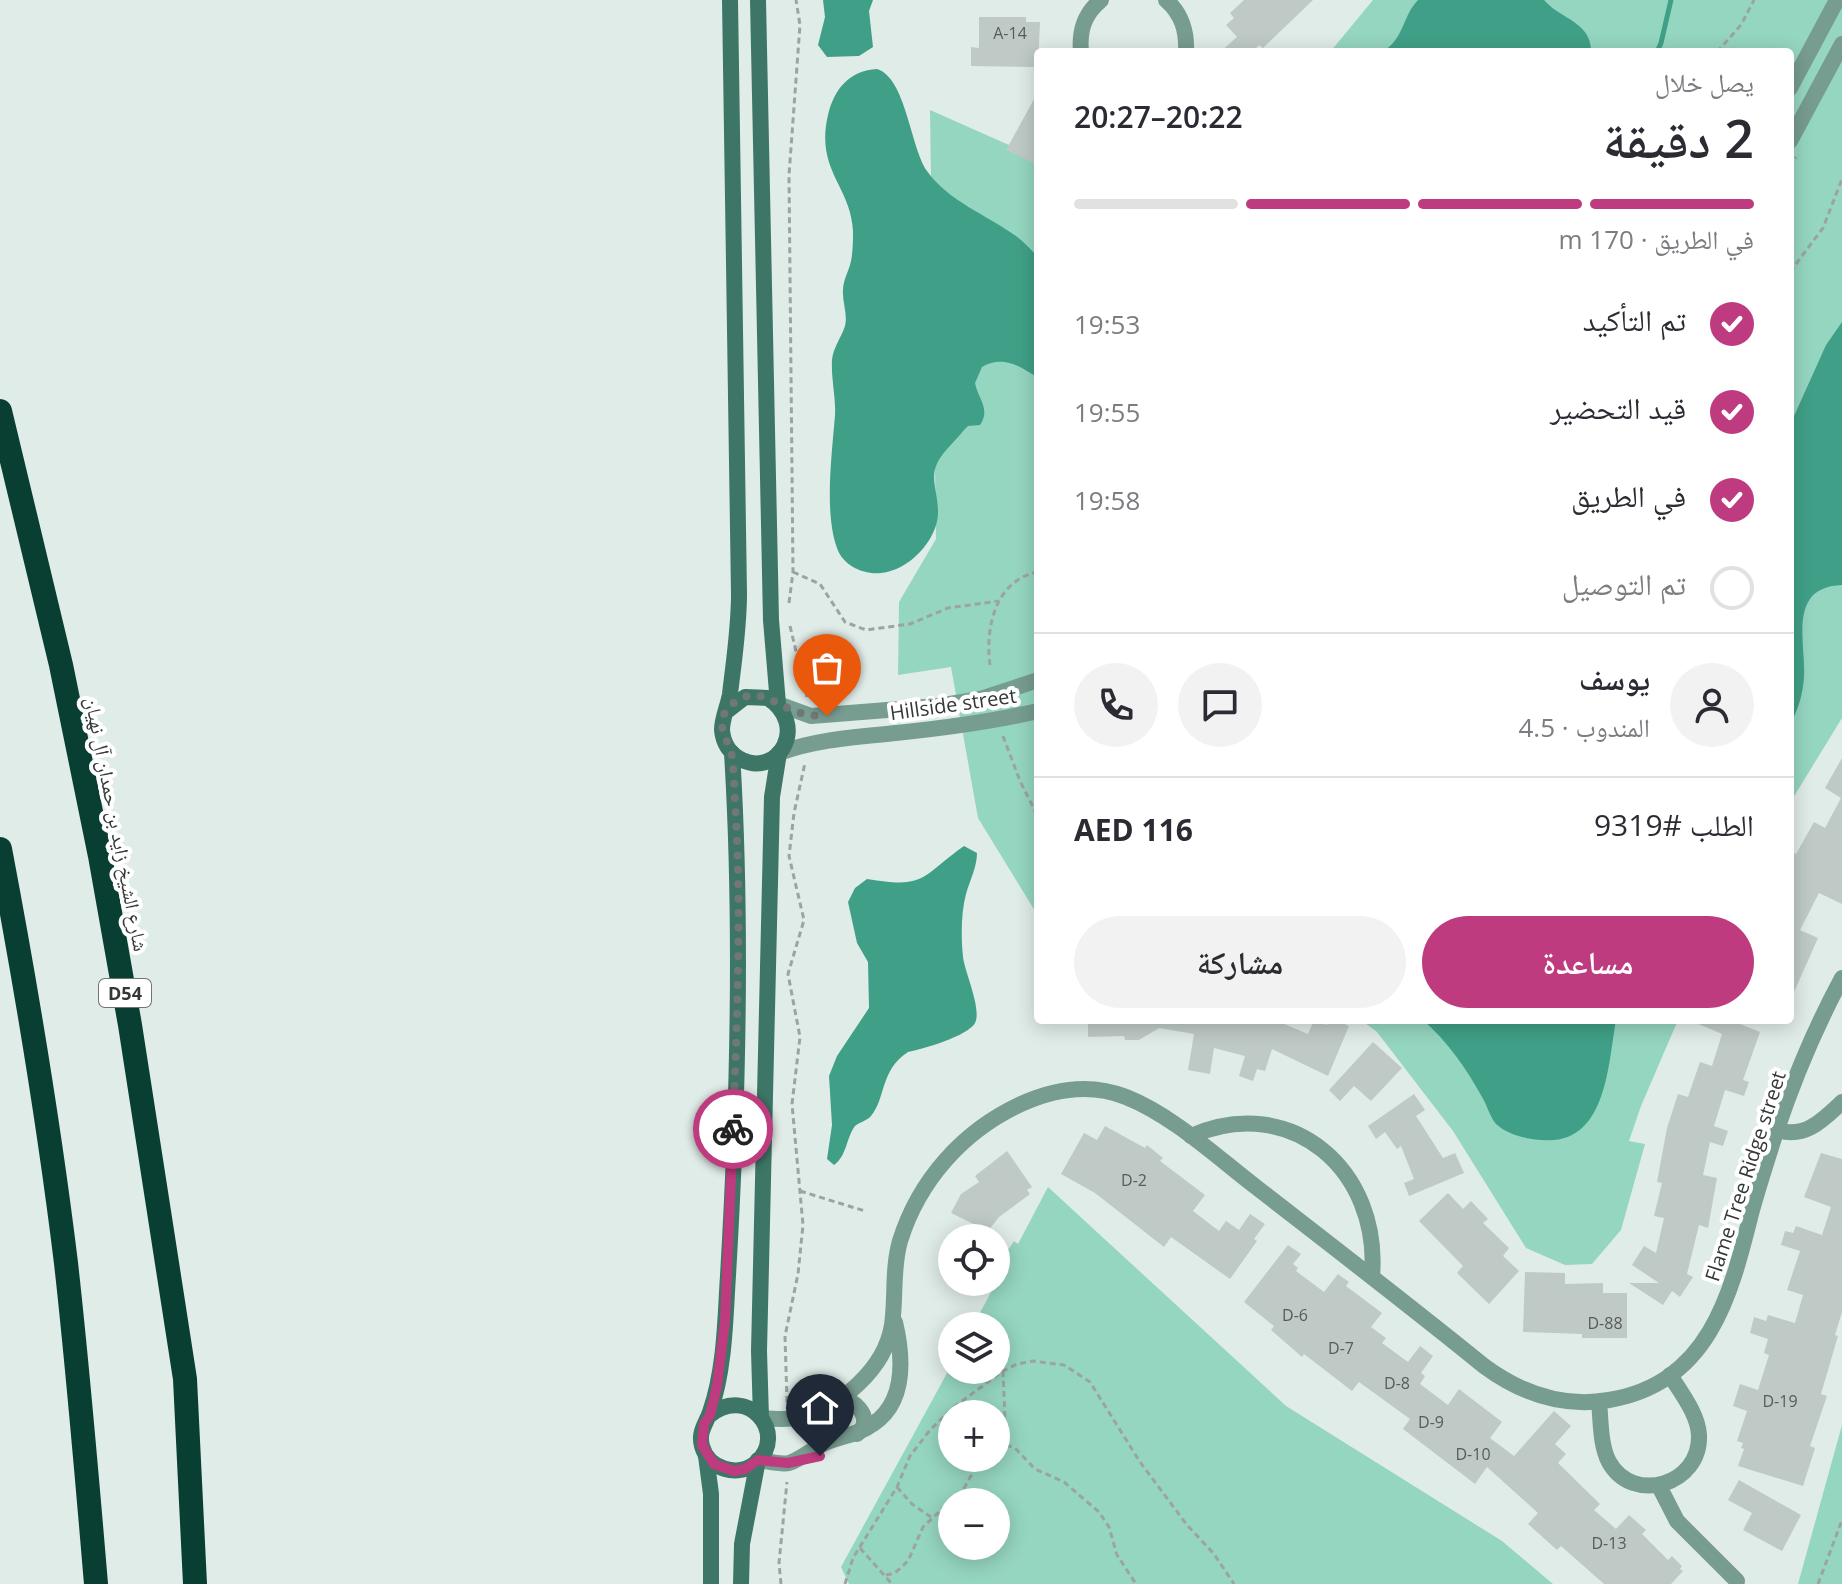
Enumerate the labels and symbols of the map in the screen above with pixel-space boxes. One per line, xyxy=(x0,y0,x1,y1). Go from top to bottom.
house number: A-14 xyxy=(993,22,1027,44)
pin xyxy=(793,634,861,716)
street label: Hillside street xyxy=(888,682,1018,726)
street label: شارع الشيخ زايد بن حمدان آل نهيان xyxy=(79,694,155,954)
road number: D54 xyxy=(99,979,151,1007)
street label: Flame Tree Ridge street xyxy=(1698,1067,1792,1285)
courier xyxy=(693,1089,773,1169)
house number: D-2 xyxy=(1121,1169,1147,1191)
house number: D-6 xyxy=(1282,1304,1308,1326)
house number: D-88 xyxy=(1587,1312,1623,1334)
house number: D-7 xyxy=(1328,1337,1354,1359)
house number: D-8 xyxy=(1384,1372,1410,1394)
pin xyxy=(786,1374,854,1456)
house number: D-19 xyxy=(1762,1390,1798,1412)
house number: D-9 xyxy=(1418,1411,1444,1433)
house number: D-10 xyxy=(1455,1443,1491,1465)
house number: D-13 xyxy=(1591,1532,1627,1554)

